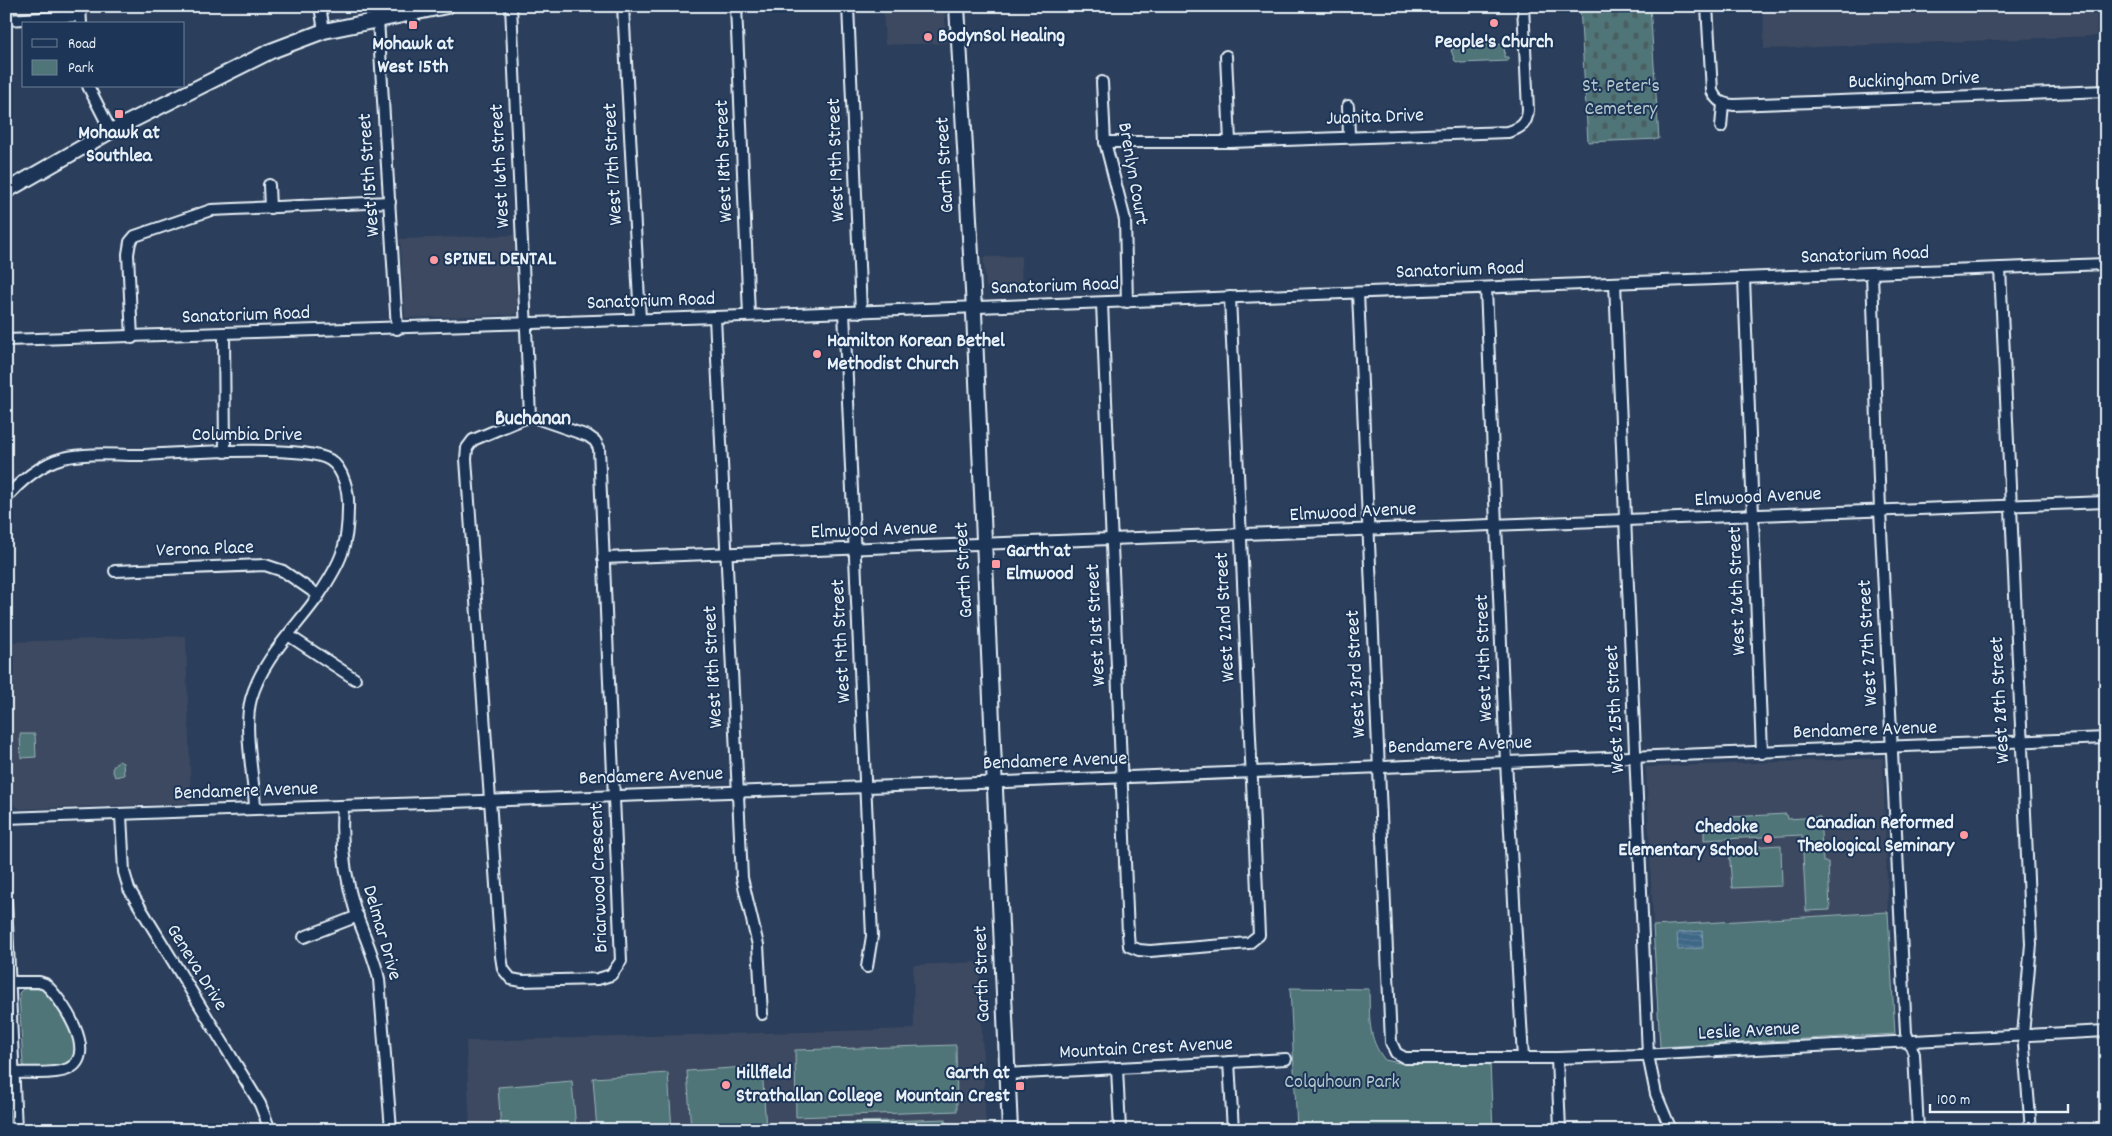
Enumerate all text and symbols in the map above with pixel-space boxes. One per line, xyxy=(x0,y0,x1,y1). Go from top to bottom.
marker: People's Church xyxy=(1488,17,1500,29)
marker: Mohawk at West 15th xyxy=(407,19,419,31)
legend xyxy=(22,22,185,88)
place label: BodynSol Healing xyxy=(938,23,1065,51)
place label: People's Church xyxy=(1435,29,1553,57)
place label: Mohawk at West 15th xyxy=(372,31,454,82)
marker: BodynSol Healing xyxy=(922,31,934,43)
text: Road xyxy=(68,34,96,56)
text: Park xyxy=(68,58,94,80)
street label: Buckingham Drive xyxy=(1848,65,1980,97)
park label: St. Peter's Cemetery xyxy=(1582,73,1660,124)
street label: West 19th Street xyxy=(821,98,853,222)
street label: West 18th Street xyxy=(709,99,741,223)
street label: West 17th Street xyxy=(597,102,631,226)
street label: Juanita Drive xyxy=(1326,102,1425,134)
street label: West 16th Street xyxy=(484,103,518,229)
marker: Mohawk at Southlea xyxy=(113,108,125,120)
street label: West 15th Street xyxy=(352,112,388,238)
street label: Garth Street xyxy=(929,116,963,214)
place label: Mohawk at Southlea xyxy=(78,120,160,171)
street label: Brenlyn Court xyxy=(1109,120,1155,228)
street label: Sanatorium Road xyxy=(1800,240,1930,272)
place label: SPINEL DENTAL xyxy=(444,246,557,274)
marker: SPINEL DENTAL xyxy=(428,254,440,266)
street label: Sanatorium Road xyxy=(1395,255,1525,287)
street label: Sanatorium Road xyxy=(990,271,1120,303)
street label: Sanatorium Road xyxy=(586,286,716,318)
street label: Sanatorium Road xyxy=(181,300,311,332)
place label: Hamilton Korean Bethel Methodist Church xyxy=(827,328,1005,379)
marker: Hamilton Korean Bethel Methodist Church xyxy=(811,348,823,360)
district label: Buchanan xyxy=(495,405,571,435)
street label: Columbia Drive xyxy=(192,422,303,450)
street label: Elmwood Avenue xyxy=(1694,481,1822,515)
street label: Elmwood Avenue xyxy=(1289,496,1417,530)
street label: Elmwood Avenue xyxy=(810,515,938,547)
street label: Garth Street xyxy=(948,521,982,619)
street label: West 26th Street xyxy=(1722,526,1754,656)
street label: Verona Place xyxy=(156,534,255,566)
place label: Garth at Elmwood xyxy=(1006,538,1074,589)
street label: West 22nd Street xyxy=(1209,551,1243,683)
marker: Garth at Elmwood xyxy=(990,558,1002,570)
street label: West 21st Street xyxy=(1080,563,1114,687)
street label: West 19th Street xyxy=(825,578,859,704)
street label: West 27th Street xyxy=(1852,579,1886,707)
street label: West 24th Street xyxy=(1469,594,1501,722)
street label: West 18th Street xyxy=(697,605,731,729)
street label: West 23rd Street xyxy=(1340,609,1374,739)
street label: West 28th Street xyxy=(1984,636,2018,764)
street label: West 25th Street xyxy=(1599,644,1633,774)
street label: Bendamere Avenue xyxy=(1792,714,1938,748)
street label: Bendamere Avenue xyxy=(1387,729,1533,763)
street label: Bendamere Avenue xyxy=(982,745,1128,779)
street label: Bendamere Avenue xyxy=(578,760,724,794)
street label: Bendamere Avenue xyxy=(173,775,319,809)
street label: Briarwood Crescent xyxy=(583,803,617,953)
place label: Canadian Reformed Theological Seminary xyxy=(1797,810,1955,861)
place label: Chedoke Elementary School xyxy=(1618,814,1758,865)
marker: Canadian Reformed Theological Seminary xyxy=(1958,829,1970,841)
marker: Chedoke Elementary School xyxy=(1762,833,1774,845)
street label: Delmar Drive xyxy=(354,882,408,984)
street label: Geneva Drive xyxy=(158,919,234,1017)
street label: Garth Street xyxy=(967,925,999,1023)
street label: Leslie Avenue xyxy=(1697,1015,1801,1049)
street label: Mountain Crest Avenue xyxy=(1058,1030,1234,1068)
place label: Hillfield Strathallan College xyxy=(736,1060,882,1111)
place label: Garth at Mountain Crest xyxy=(895,1060,1011,1111)
park label: Colquhoun Park xyxy=(1284,1069,1400,1097)
marker: Hillfield Strathallan College xyxy=(720,1079,732,1091)
marker: Garth at Mountain Crest xyxy=(1014,1080,1026,1092)
scale bar xyxy=(1930,1081,2067,1113)
text: 100 m xyxy=(1937,1090,1970,1112)

